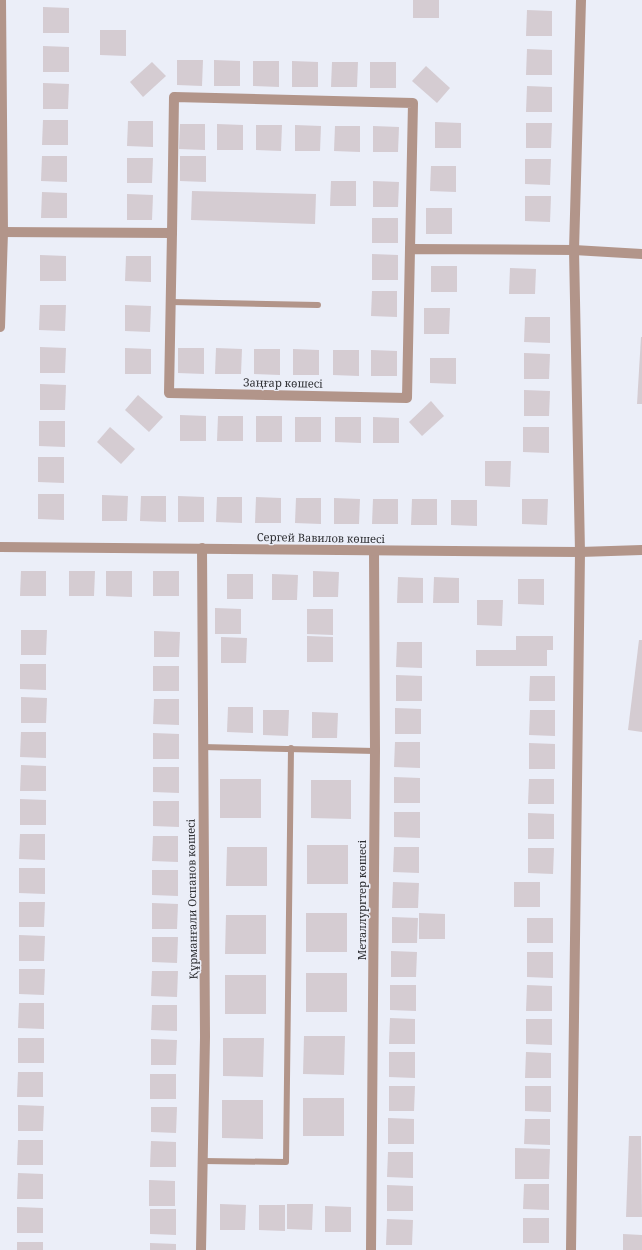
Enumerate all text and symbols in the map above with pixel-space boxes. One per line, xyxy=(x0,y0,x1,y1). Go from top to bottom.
street label: Заңғар көшесі xyxy=(243,374,323,391)
street label: Сергей Вавилов көшесі xyxy=(257,529,386,546)
street label: Құрманғали Оспанов көшесі xyxy=(183,818,200,979)
street label: Металлургтер көшесі xyxy=(354,840,369,960)

